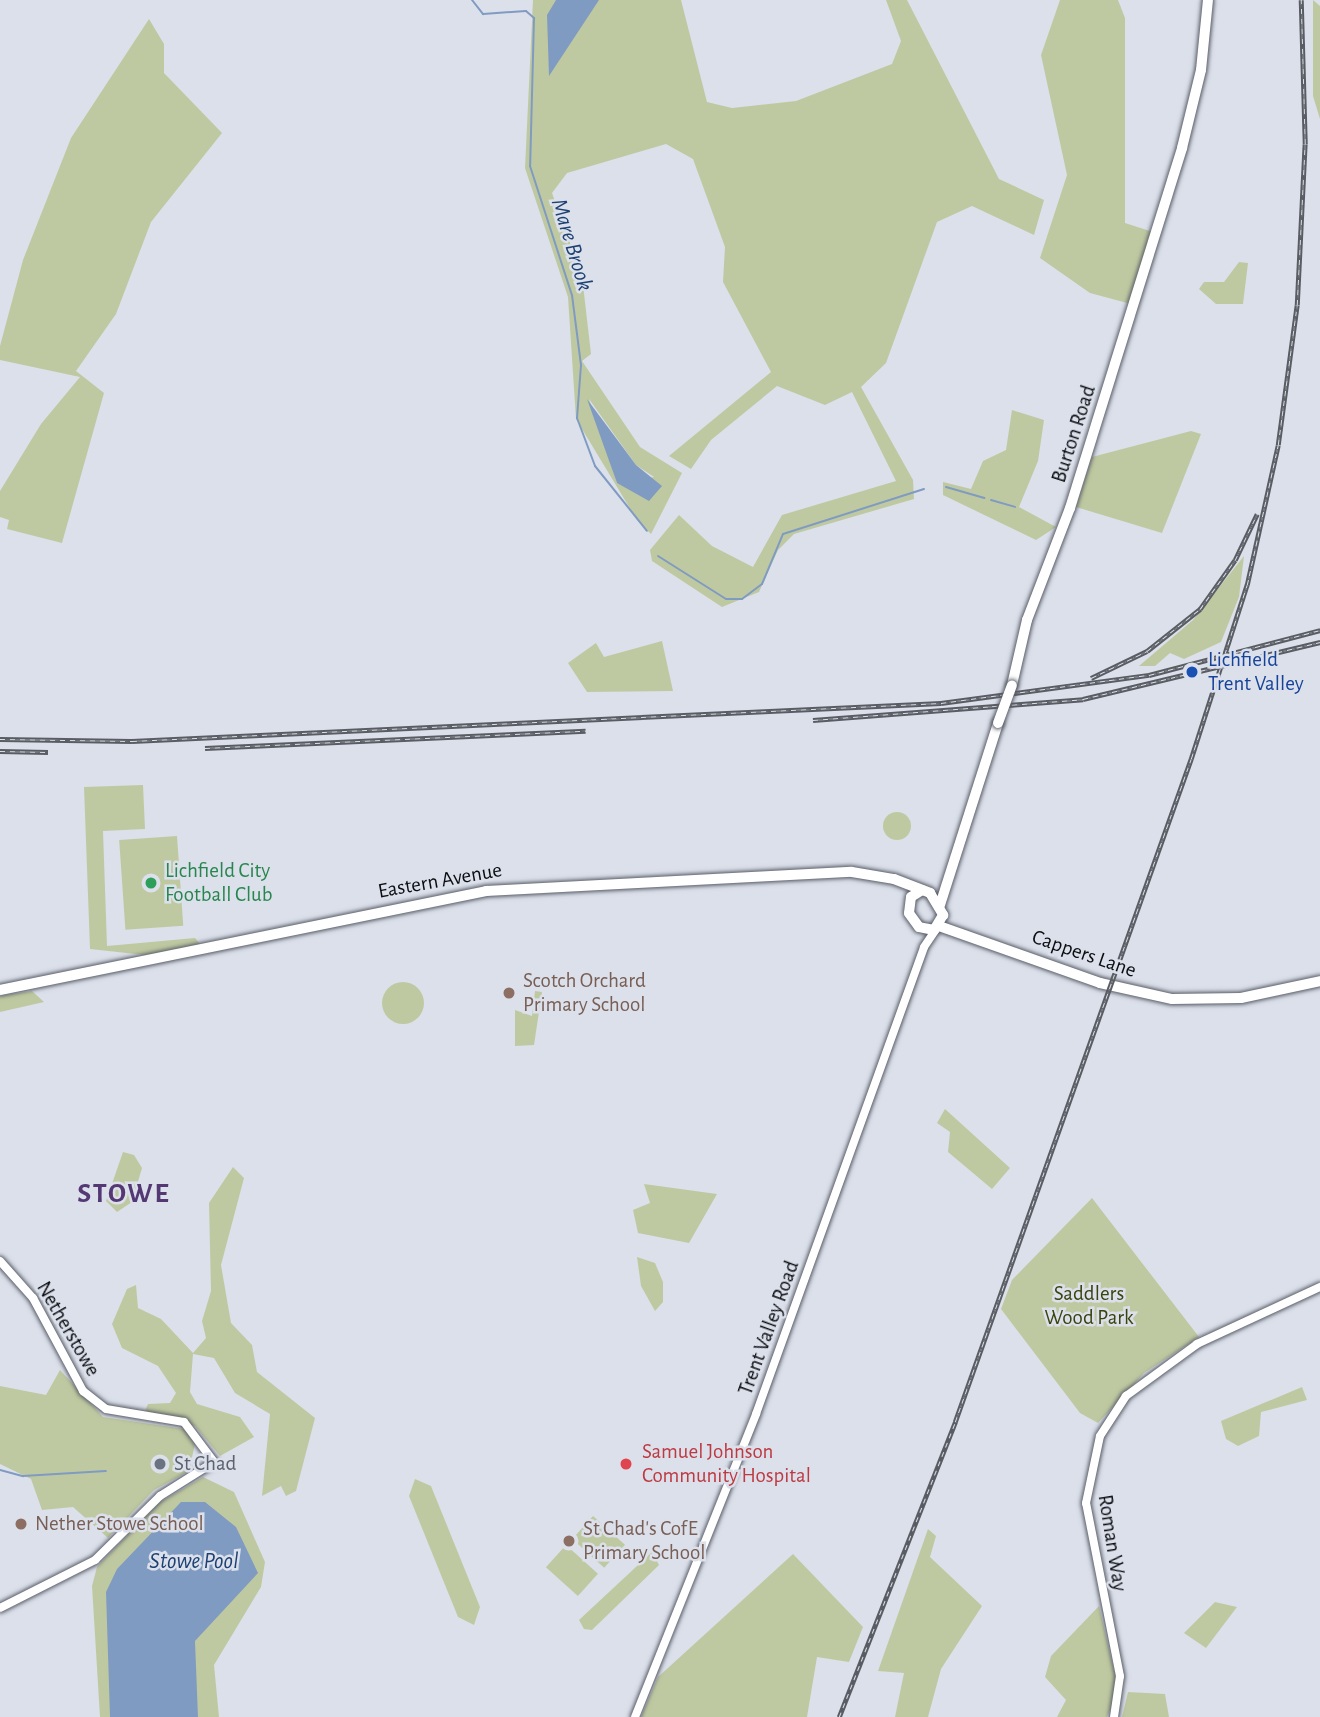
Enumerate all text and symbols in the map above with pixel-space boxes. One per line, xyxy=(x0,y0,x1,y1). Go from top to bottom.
water label: Mare Brook xyxy=(544,196,598,294)
street label: Burton Road xyxy=(1046,382,1102,486)
place label: Lichfield Trent Valley xyxy=(1208,647,1304,697)
marker: Lichfield Trent Valley xyxy=(1182,662,1202,682)
place label: Lichfield City Football Club xyxy=(165,858,273,908)
street label: Eastern Avenue xyxy=(376,858,504,904)
marker: Lichfield City Football Club xyxy=(143,875,159,891)
street label: Cappers Lane xyxy=(1029,924,1139,984)
place label: Scotch Orchard Primary School xyxy=(523,968,646,1018)
marker: Scotch Orchard Primary School xyxy=(501,985,517,1001)
district label: STOWE xyxy=(78,1177,170,1211)
street label: Trent Valley Road xyxy=(733,1257,805,1399)
street label: Netherstowe xyxy=(31,1277,105,1381)
park label: Saddlers Wood Park xyxy=(1044,1281,1134,1331)
place label: Samuel Johnson Community Hospital xyxy=(642,1439,811,1489)
place label: St Chad xyxy=(174,1451,236,1477)
marker: Samuel Johnson Community Hospital xyxy=(616,1454,636,1474)
marker: St Chad xyxy=(152,1456,168,1472)
street label: Roman Way xyxy=(1092,1493,1132,1593)
place label: Nether Stowe School xyxy=(35,1511,204,1537)
marker: Nether Stowe School xyxy=(13,1516,29,1532)
place label: St Chad's CofE Primary School xyxy=(583,1516,706,1566)
marker: St Chad's CofE Primary School xyxy=(561,1533,577,1549)
water label: Stowe Pool xyxy=(149,1548,239,1576)

